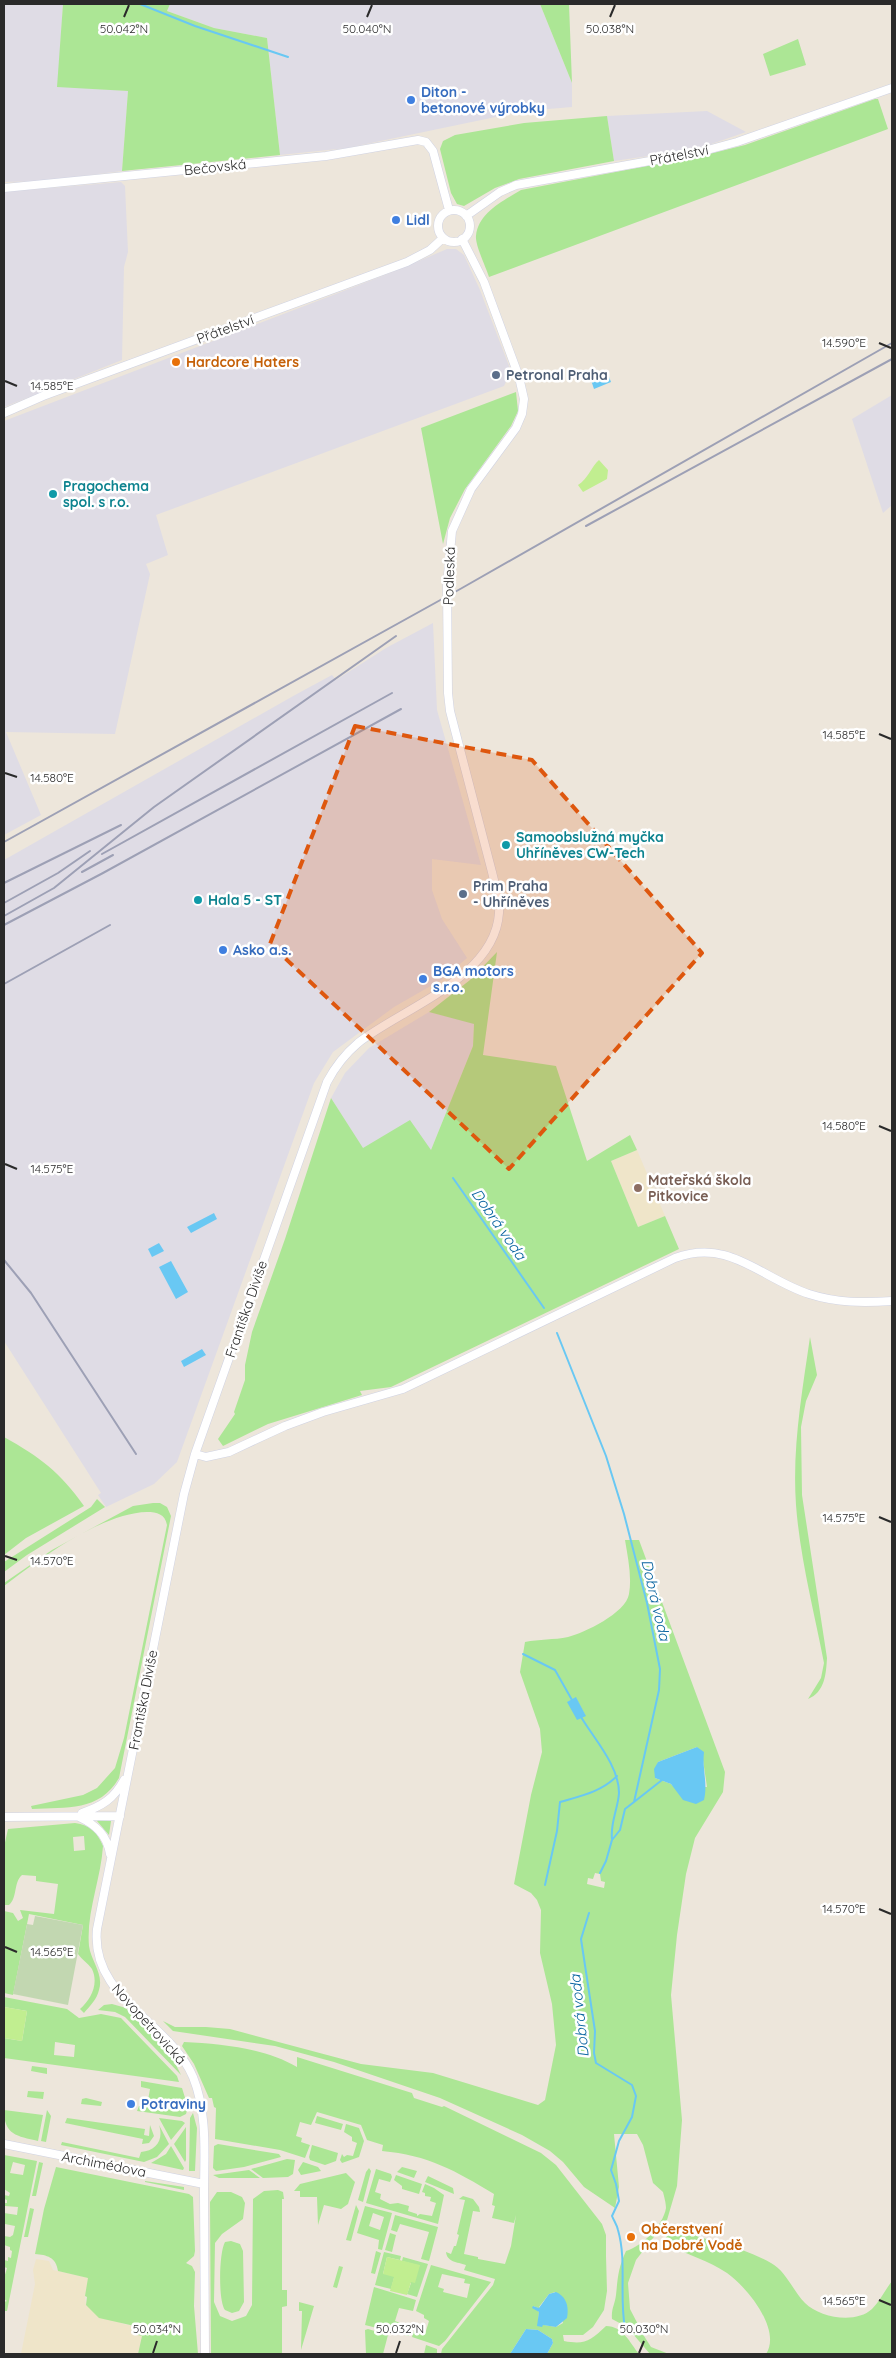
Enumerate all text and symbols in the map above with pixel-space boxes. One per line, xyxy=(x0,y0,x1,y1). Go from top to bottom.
text: 50.042°N xyxy=(100,21,148,36)
text: 50.040°N xyxy=(342,21,392,36)
text: 50.038°N xyxy=(586,21,634,36)
place label: Diton - betonové výrobky xyxy=(421,83,545,117)
marker: Diton - betonové výrobky xyxy=(405,94,417,106)
street label: Přátelství xyxy=(648,140,710,170)
street label: Bečovská xyxy=(183,155,247,179)
place label: Lidl xyxy=(406,211,430,229)
marker: Lidl xyxy=(390,214,402,226)
street label: Přátelství xyxy=(194,310,256,348)
text: 14.590°E xyxy=(822,335,866,350)
place label: Hardcore Haters xyxy=(186,353,299,371)
marker: Hardcore Haters xyxy=(170,356,182,368)
place label: Petronal Praha xyxy=(506,366,608,384)
marker: Petronal Praha xyxy=(490,369,502,381)
text: 14.585°E xyxy=(30,378,74,393)
place label: Pragochema spol. s r.o. xyxy=(63,477,149,511)
marker: Pragochema spol. s r.o. xyxy=(47,488,59,500)
street label: Podleská xyxy=(439,546,459,606)
text: 14.585°E xyxy=(822,727,866,742)
text: 14.580°E xyxy=(30,770,74,785)
place label: Samoobslužná myčka Uhříněves CW-Tech xyxy=(516,828,664,862)
marker: Samoobslužná myčka Uhříněves CW-Tech xyxy=(500,839,512,851)
place label: Prim Praha - Uhříněves xyxy=(473,877,550,911)
marker: Prim Praha - Uhříněves xyxy=(457,888,469,900)
place label: Hala 5 - ST xyxy=(208,891,282,909)
marker: Hala 5 - ST xyxy=(192,894,204,906)
place label: Asko a.s. xyxy=(233,941,292,959)
marker: Asko a.s. xyxy=(217,944,229,956)
place label: BGA motors s.r.o. xyxy=(433,962,514,996)
marker: BGA motors s.r.o. xyxy=(417,973,429,985)
text: 14.580°E xyxy=(822,1118,866,1133)
text: 14.575°E xyxy=(31,1161,74,1176)
place label: Mateřská škola Pitkovice xyxy=(648,1171,751,1205)
marker: Mateřská škola Pitkovice xyxy=(632,1182,644,1194)
water label: Dobrá voda xyxy=(467,1185,531,1264)
street label: Františka Diviše xyxy=(221,1258,271,1360)
text: 14.575°E xyxy=(823,1510,866,1525)
text: 14.570°E xyxy=(30,1553,74,1568)
water label: Dobrá voda xyxy=(637,1557,675,1643)
street label: Františka Diviše xyxy=(124,1648,162,1752)
text: 14.570°E xyxy=(822,1901,866,1916)
text: 14.565°E xyxy=(30,1944,74,1959)
water label: Dobrá voda xyxy=(565,1973,593,2058)
street label: Novopetrovická xyxy=(108,1980,190,2068)
place label: Potraviny xyxy=(141,2095,206,2113)
marker: Potraviny xyxy=(125,2098,137,2110)
street label: Archimédova xyxy=(60,2147,148,2181)
place label: Občerstvení na Dobré Vodě xyxy=(641,2220,743,2254)
marker: Občerstvení na Dobré Vodě xyxy=(625,2231,637,2243)
text: 14.565°E xyxy=(822,2293,866,2308)
text: 50.034°N xyxy=(133,2321,181,2336)
text: 50.032°N xyxy=(376,2321,424,2336)
text: 50.030°N xyxy=(619,2321,669,2336)

